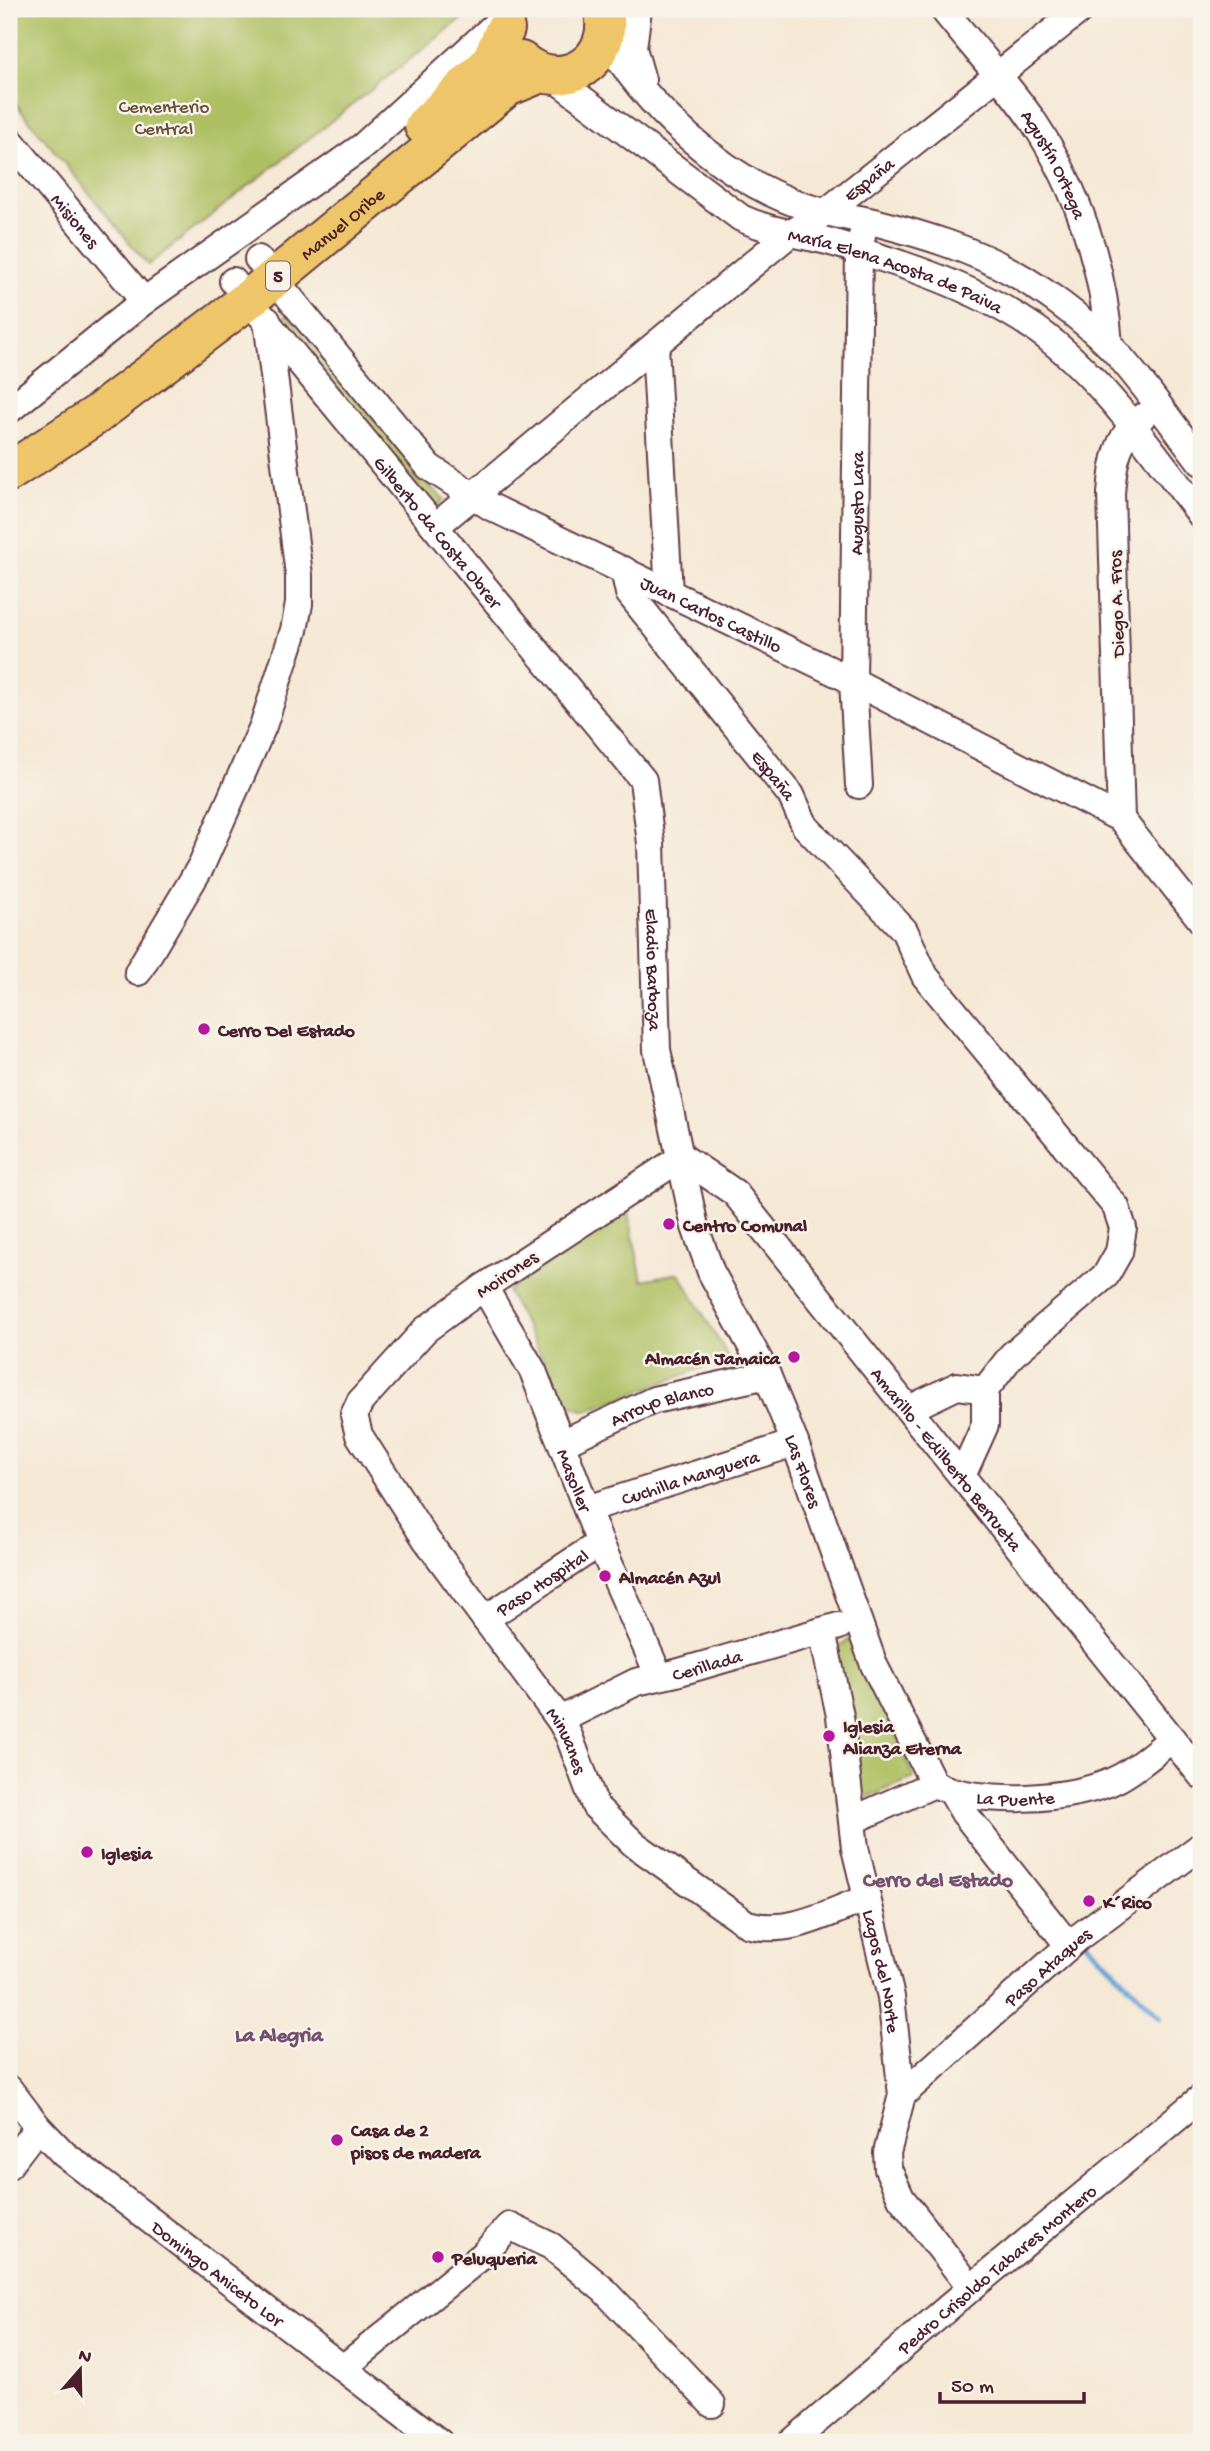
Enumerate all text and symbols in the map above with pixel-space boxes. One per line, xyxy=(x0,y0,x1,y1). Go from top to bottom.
park label: Cementerio Central xyxy=(119,97,209,142)
street label: Agustín Ortega xyxy=(1014,107,1090,224)
street label: España xyxy=(840,153,901,208)
street label: Manuel Oribe xyxy=(297,184,391,267)
street label: Misiones xyxy=(44,190,104,255)
street label: María Elena Acosta de Paiva xyxy=(786,225,1007,322)
road number: 5 xyxy=(266,262,290,290)
street label: Augusto Lara xyxy=(847,450,871,555)
street label: Gilberto da Costa Obrer xyxy=(367,453,507,616)
street label: Diego A. Fros xyxy=(1105,549,1132,659)
street label: Juan Carlos Castillo xyxy=(636,572,785,660)
street label: España xyxy=(744,747,800,808)
street label: Eladio Barboza xyxy=(638,908,664,1033)
marker: Cerro Del Estado xyxy=(196,1021,212,1037)
place label: Cerro Del Estado xyxy=(217,1021,355,1044)
marker: Centro Comunal xyxy=(661,1216,677,1232)
place label: Centro Comunal xyxy=(682,1216,807,1239)
street label: Moirones xyxy=(473,1246,544,1305)
place label: Almacén Jamaica xyxy=(644,1349,781,1372)
marker: Almacén Jamaica xyxy=(786,1349,802,1365)
street label: Amarillo - Edilberto Berrueta xyxy=(864,1364,1026,1558)
street label: Arroyo Blanco xyxy=(607,1379,716,1434)
street label: Las Flores xyxy=(778,1431,825,1512)
street label: Masoller xyxy=(550,1446,596,1518)
street label: Cuchilla Manguera xyxy=(619,1447,764,1512)
street label: Paso Hospital xyxy=(492,1546,594,1624)
marker: Almacén Azul xyxy=(597,1568,613,1584)
place label: Almacén Azul xyxy=(618,1568,721,1591)
street label: Cerillada xyxy=(670,1646,747,1688)
street label: Minuanes xyxy=(539,1704,590,1778)
place label: Iglesia Alianza Eterna xyxy=(842,1717,963,1762)
marker: Iglesia Alianza Eterna xyxy=(821,1728,837,1744)
street label: La Puente xyxy=(975,1788,1056,1813)
marker: Iglesia xyxy=(79,1844,95,1860)
place label: Iglesia xyxy=(101,1844,153,1867)
district label: Cerro del Estado xyxy=(862,1870,1013,1895)
marker: K´Rico xyxy=(1081,1893,1097,1909)
place label: K´Rico xyxy=(1102,1893,1152,1916)
street label: Lagos del Norte xyxy=(855,1908,903,2035)
street label: Paso Ataques xyxy=(1000,1923,1098,2014)
district label: La Alegria xyxy=(235,2025,324,2050)
place label: Casa de 2 pisos de madera xyxy=(350,2121,482,2166)
marker: Casa de 2 pisos de madera xyxy=(329,2132,345,2148)
street label: Pedro Crisoldo Tabares Montero xyxy=(893,2181,1103,2362)
street label: Domingo Aniceto Lor xyxy=(144,2216,289,2335)
marker: Peluqueria xyxy=(430,2249,446,2265)
place label: Peluqueria xyxy=(451,2249,538,2272)
north arrow xyxy=(46,2336,116,2406)
text: N xyxy=(75,2344,94,2370)
scale bar xyxy=(940,2360,1084,2404)
text: 50 m xyxy=(951,2376,994,2401)

